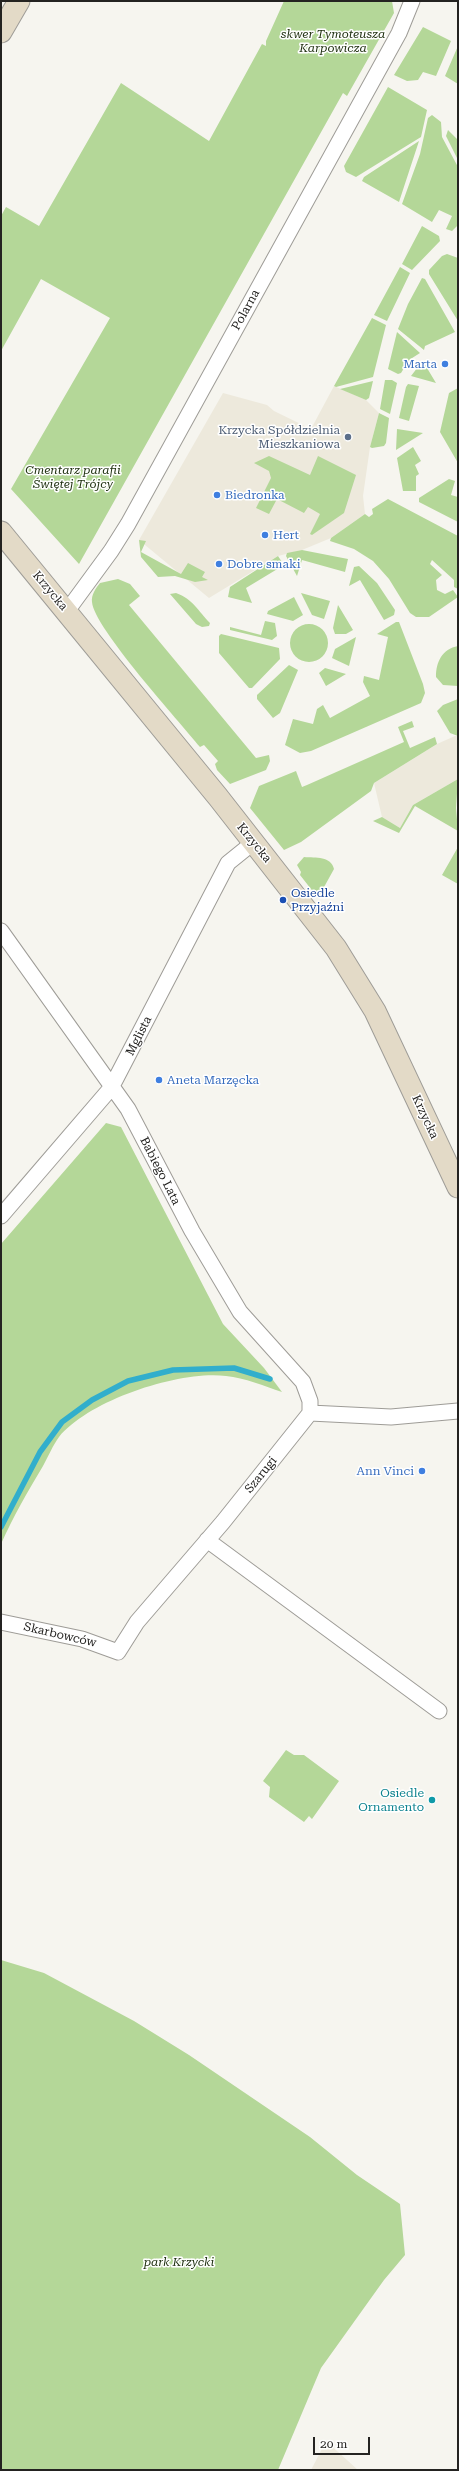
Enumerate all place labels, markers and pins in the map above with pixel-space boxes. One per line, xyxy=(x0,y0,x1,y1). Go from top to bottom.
place label: Marta xyxy=(403,357,437,371)
marker: Marta xyxy=(440,359,450,369)
place label: Krzycka Spółdzielnia Mieszkaniowa xyxy=(218,423,340,451)
marker: Krzycka Spółdzielnia Mieszkaniowa xyxy=(343,432,353,442)
place label: Biedronka xyxy=(225,488,285,502)
marker: Biedronka xyxy=(212,490,222,500)
place label: Hert xyxy=(273,528,299,542)
marker: Hert xyxy=(260,530,270,540)
place label: Dobre smaki xyxy=(227,557,300,571)
marker: Dobre smaki xyxy=(214,559,224,569)
place label: Osiedle Przyjaźni xyxy=(291,886,344,914)
marker: Osiedle Przyjaźni xyxy=(278,895,288,905)
place label: Aneta Marzęcka xyxy=(167,1073,259,1087)
marker: Aneta Marzęcka xyxy=(154,1075,164,1085)
place label: Ann Vinci xyxy=(357,1464,414,1478)
marker: Ann Vinci xyxy=(417,1466,427,1476)
place label: Osiedle Ornamento xyxy=(358,1786,424,1814)
marker: Osiedle Ornamento xyxy=(427,1795,437,1805)

